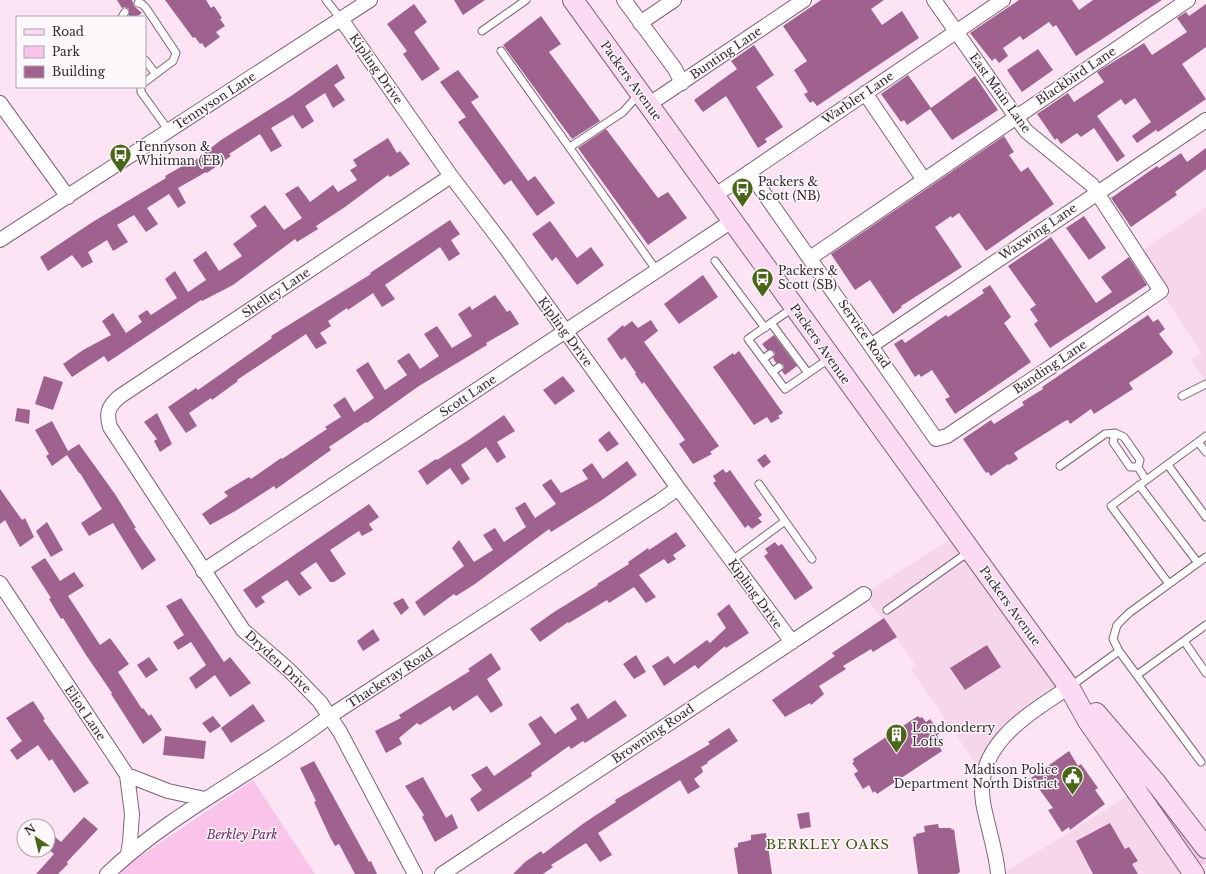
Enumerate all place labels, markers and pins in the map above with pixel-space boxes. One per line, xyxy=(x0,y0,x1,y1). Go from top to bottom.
place label: Tennyson & Whitman (EB) xyxy=(135,139,224,168)
bus stop icon: Tennyson & Whitman (EB) xyxy=(108,141,134,174)
place label: Packers & Scott (NB) xyxy=(758,174,820,203)
bus stop icon: Packers & Scott (NB) xyxy=(730,176,756,209)
place label: Packers & Scott (SB) xyxy=(778,263,839,292)
bus stop icon: Packers & Scott (SB) xyxy=(749,265,775,298)
place label: Londonderry Lofts xyxy=(912,720,995,749)
building icon: Londonderry Lofts xyxy=(884,722,910,755)
place label: Madison Police Department North District xyxy=(894,762,1058,791)
public building icon: Madison Police Department North District xyxy=(1060,764,1086,797)

